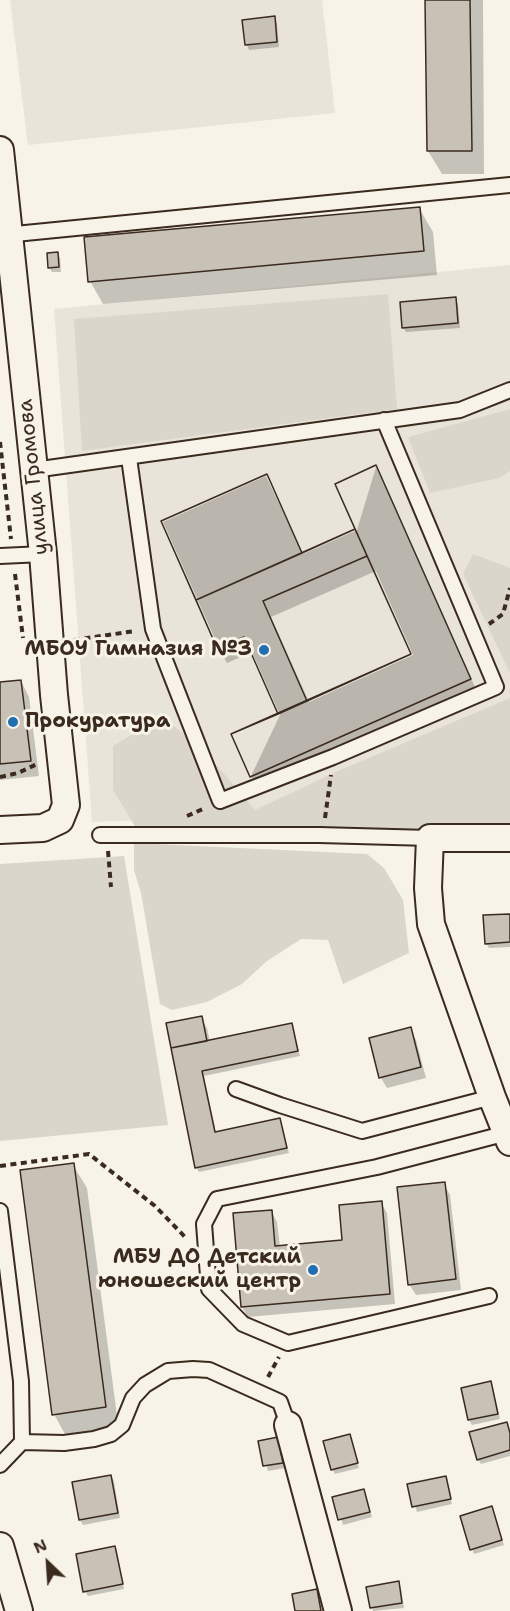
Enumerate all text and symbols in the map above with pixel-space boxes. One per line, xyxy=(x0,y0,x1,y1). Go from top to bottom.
street label: улица Громова xyxy=(13,398,55,556)
place label: МБОУ Гимназия №3 xyxy=(24,637,252,663)
marker: МБОУ Гимназия №3 xyxy=(257,643,271,657)
place label: Прокуратура xyxy=(25,709,170,735)
marker: Прокуратура xyxy=(6,715,20,729)
place label: МБУ ДО Детский юношеский центр xyxy=(98,1245,301,1295)
marker: МБУ ДО Детский юношеский центр xyxy=(306,1263,320,1277)
north arrow xyxy=(18,1533,78,1593)
text: N xyxy=(30,1534,50,1558)

